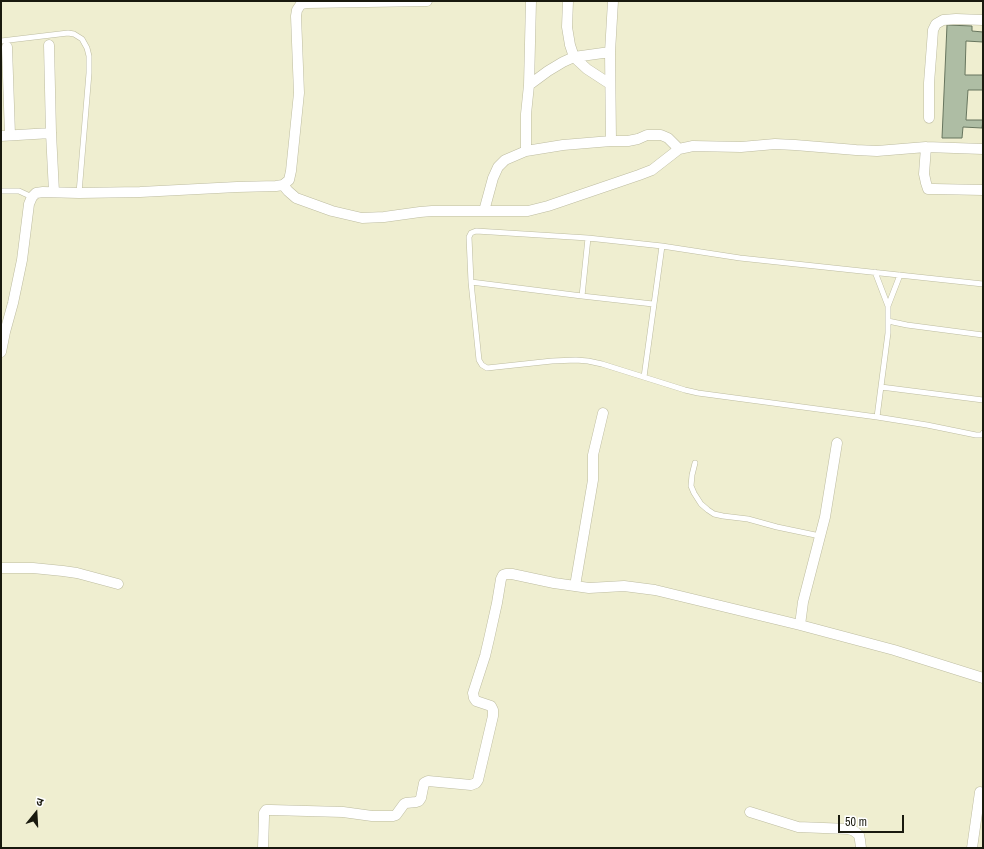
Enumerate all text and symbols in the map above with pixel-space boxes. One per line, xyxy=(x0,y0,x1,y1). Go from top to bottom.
north arrow xyxy=(16,793,56,833)
text: उ xyxy=(34,794,45,809)
scale bar xyxy=(840,807,906,833)
text: 50 m xyxy=(845,814,867,830)

